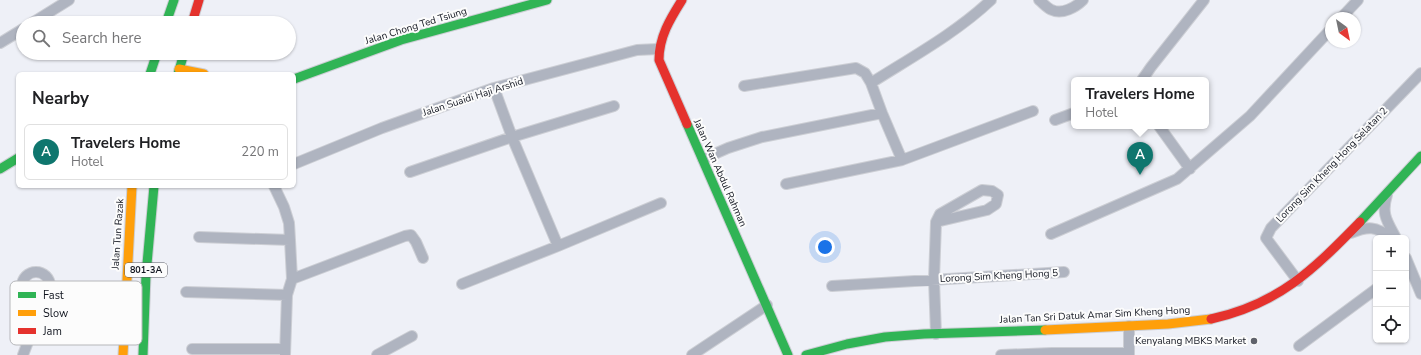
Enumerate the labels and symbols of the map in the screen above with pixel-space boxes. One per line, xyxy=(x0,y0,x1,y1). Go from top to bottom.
street label: Jalan Chong Ted Tsiung xyxy=(362,4,469,48)
north arrow xyxy=(1325,12,1361,48)
street label: Jalan Suaidi Haji Arshid xyxy=(420,74,525,120)
street label: Lorong Sim Kheng Hong Selatan 2 xyxy=(1273,104,1391,226)
street label: Jalan Wan Abdul Rahman xyxy=(690,116,750,229)
pin: A xyxy=(1127,142,1153,175)
street label: Jalan Tun Razak xyxy=(108,197,128,271)
your location xyxy=(815,237,835,257)
road number: 801-3A xyxy=(125,263,167,277)
street label: Lorong Sim Kheng Hong 5 xyxy=(940,266,1058,286)
legend xyxy=(10,281,142,345)
text: Fast xyxy=(43,288,64,303)
street label: Jalan Tan Sri Datuk Amar Sim Kheng Hong xyxy=(998,303,1191,327)
text: Slow xyxy=(43,306,68,321)
text: Jam xyxy=(42,324,62,339)
place label: Kenyalang MBKS Market xyxy=(1135,334,1246,348)
marker: Kenyalang MBKS Market xyxy=(1249,336,1259,346)

